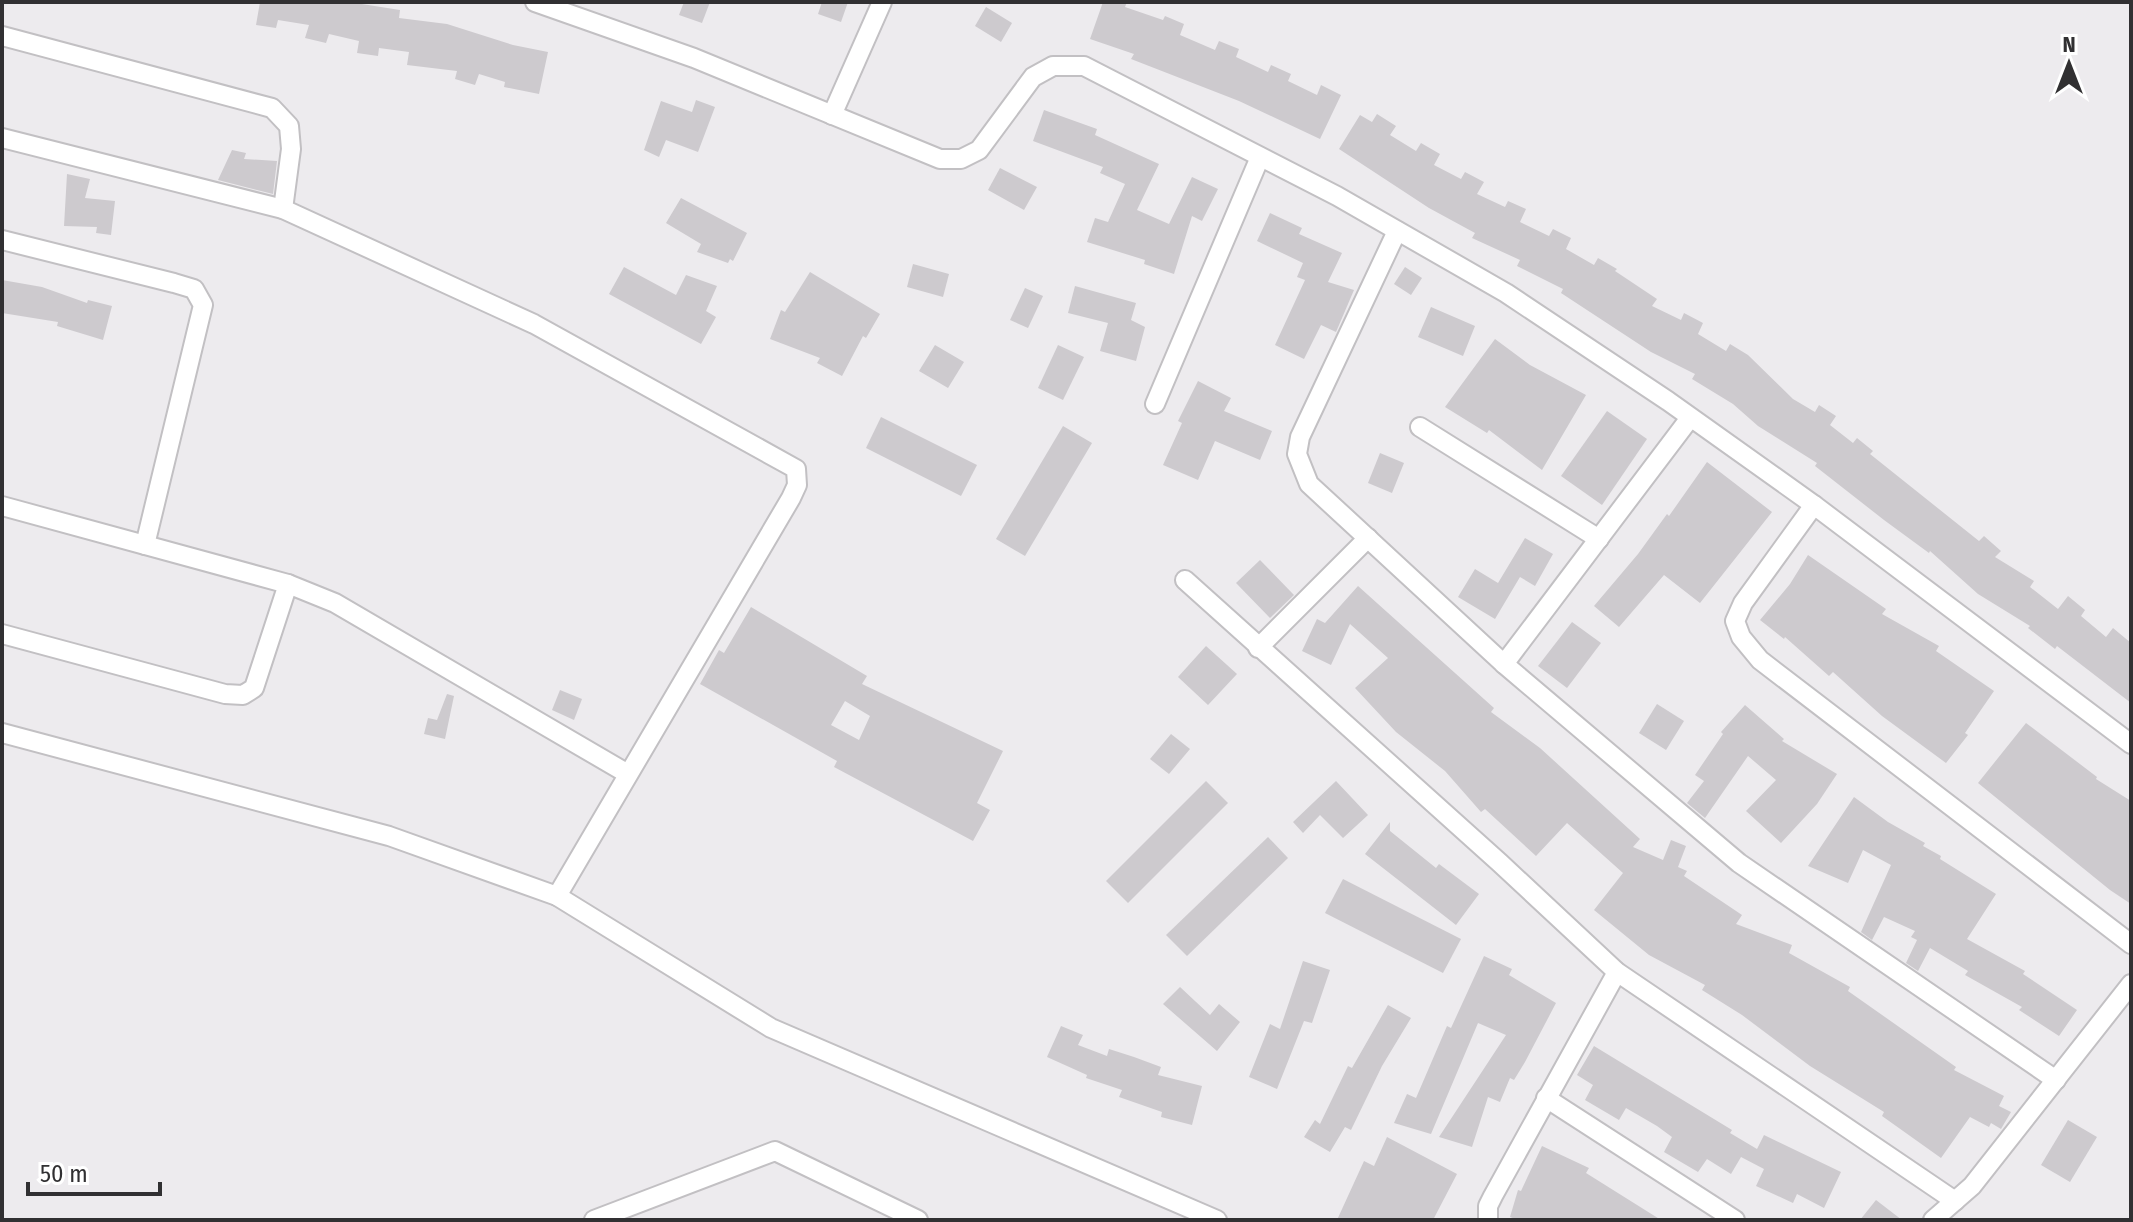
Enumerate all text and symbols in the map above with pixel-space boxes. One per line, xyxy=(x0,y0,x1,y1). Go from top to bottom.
north arrow xyxy=(2029,24,2109,104)
text: N xyxy=(2062,31,2076,58)
scale bar xyxy=(28,1146,160,1196)
text: 50 m xyxy=(40,1160,88,1188)

